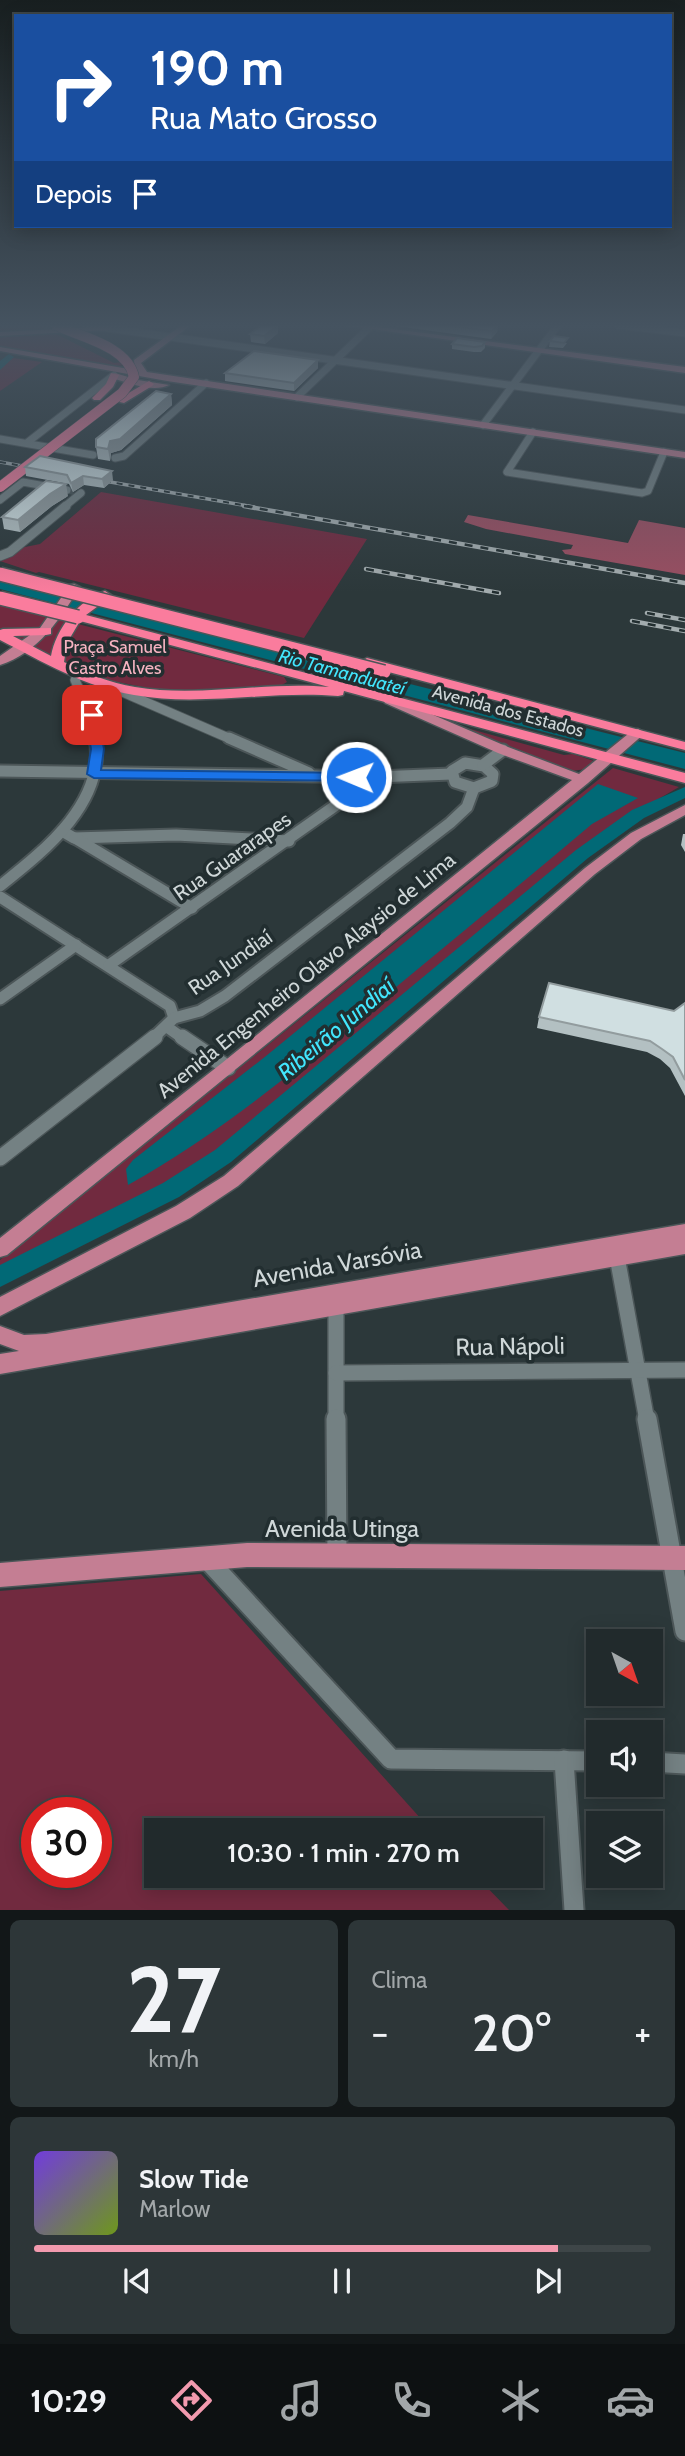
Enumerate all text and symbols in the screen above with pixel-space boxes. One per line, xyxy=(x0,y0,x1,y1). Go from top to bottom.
text: 190 m xyxy=(150,38,284,97)
icon: right xyxy=(35,42,126,133)
text: Rua Mato Grosso xyxy=(150,98,377,137)
icon: arrive xyxy=(126,175,164,213)
text: Depois xyxy=(35,178,112,210)
park label: Praça Samuel Castro Alves xyxy=(63,636,167,679)
water label: Rio Tamanduateí xyxy=(276,644,410,700)
street label: Avenida dos Estados xyxy=(430,680,586,742)
pin xyxy=(62,685,122,745)
icon: arrive xyxy=(73,696,111,734)
position arrow xyxy=(319,740,393,814)
street label: Rua Guararapes xyxy=(168,806,296,906)
street label: Avenida Engenheiro Olavo Alaysio de Lima xyxy=(152,847,460,1103)
street label: Rua Jundiaí xyxy=(183,924,277,1000)
water label: Ribeirão Jundiaí xyxy=(272,971,402,1086)
street label: Avenida Varsóvia xyxy=(250,1235,424,1293)
street label: Rua Nápoli xyxy=(455,1331,565,1361)
street label: Avenida Utinga xyxy=(265,1514,419,1543)
north arrow xyxy=(586,1629,663,1706)
map controls xyxy=(586,1629,663,1888)
button: sound xyxy=(586,1720,663,1797)
speed limit sign: 30 xyxy=(21,1797,112,1888)
button: layers xyxy=(586,1811,663,1888)
text: 10:30 · 1 min · 270 m xyxy=(227,1837,460,1869)
text: 27 xyxy=(126,1944,221,2055)
text: Clima xyxy=(372,1966,427,1994)
text: 20° xyxy=(472,2001,551,2064)
text: − xyxy=(372,2009,388,2056)
text: + xyxy=(634,2009,651,2056)
text: km/h xyxy=(149,2045,199,2073)
text: Slow Tide xyxy=(139,2163,249,2195)
text: Marlow xyxy=(139,2195,210,2223)
icon: previous xyxy=(118,2262,156,2300)
icon: pause xyxy=(323,2262,361,2300)
icon: next xyxy=(529,2262,567,2300)
icon: directions xyxy=(167,2376,216,2425)
icon: music xyxy=(277,2376,326,2425)
icon: phone xyxy=(387,2376,436,2425)
icon: climate xyxy=(496,2376,545,2425)
icon: car xyxy=(606,2376,655,2425)
text: 10:29 xyxy=(30,2381,107,2420)

